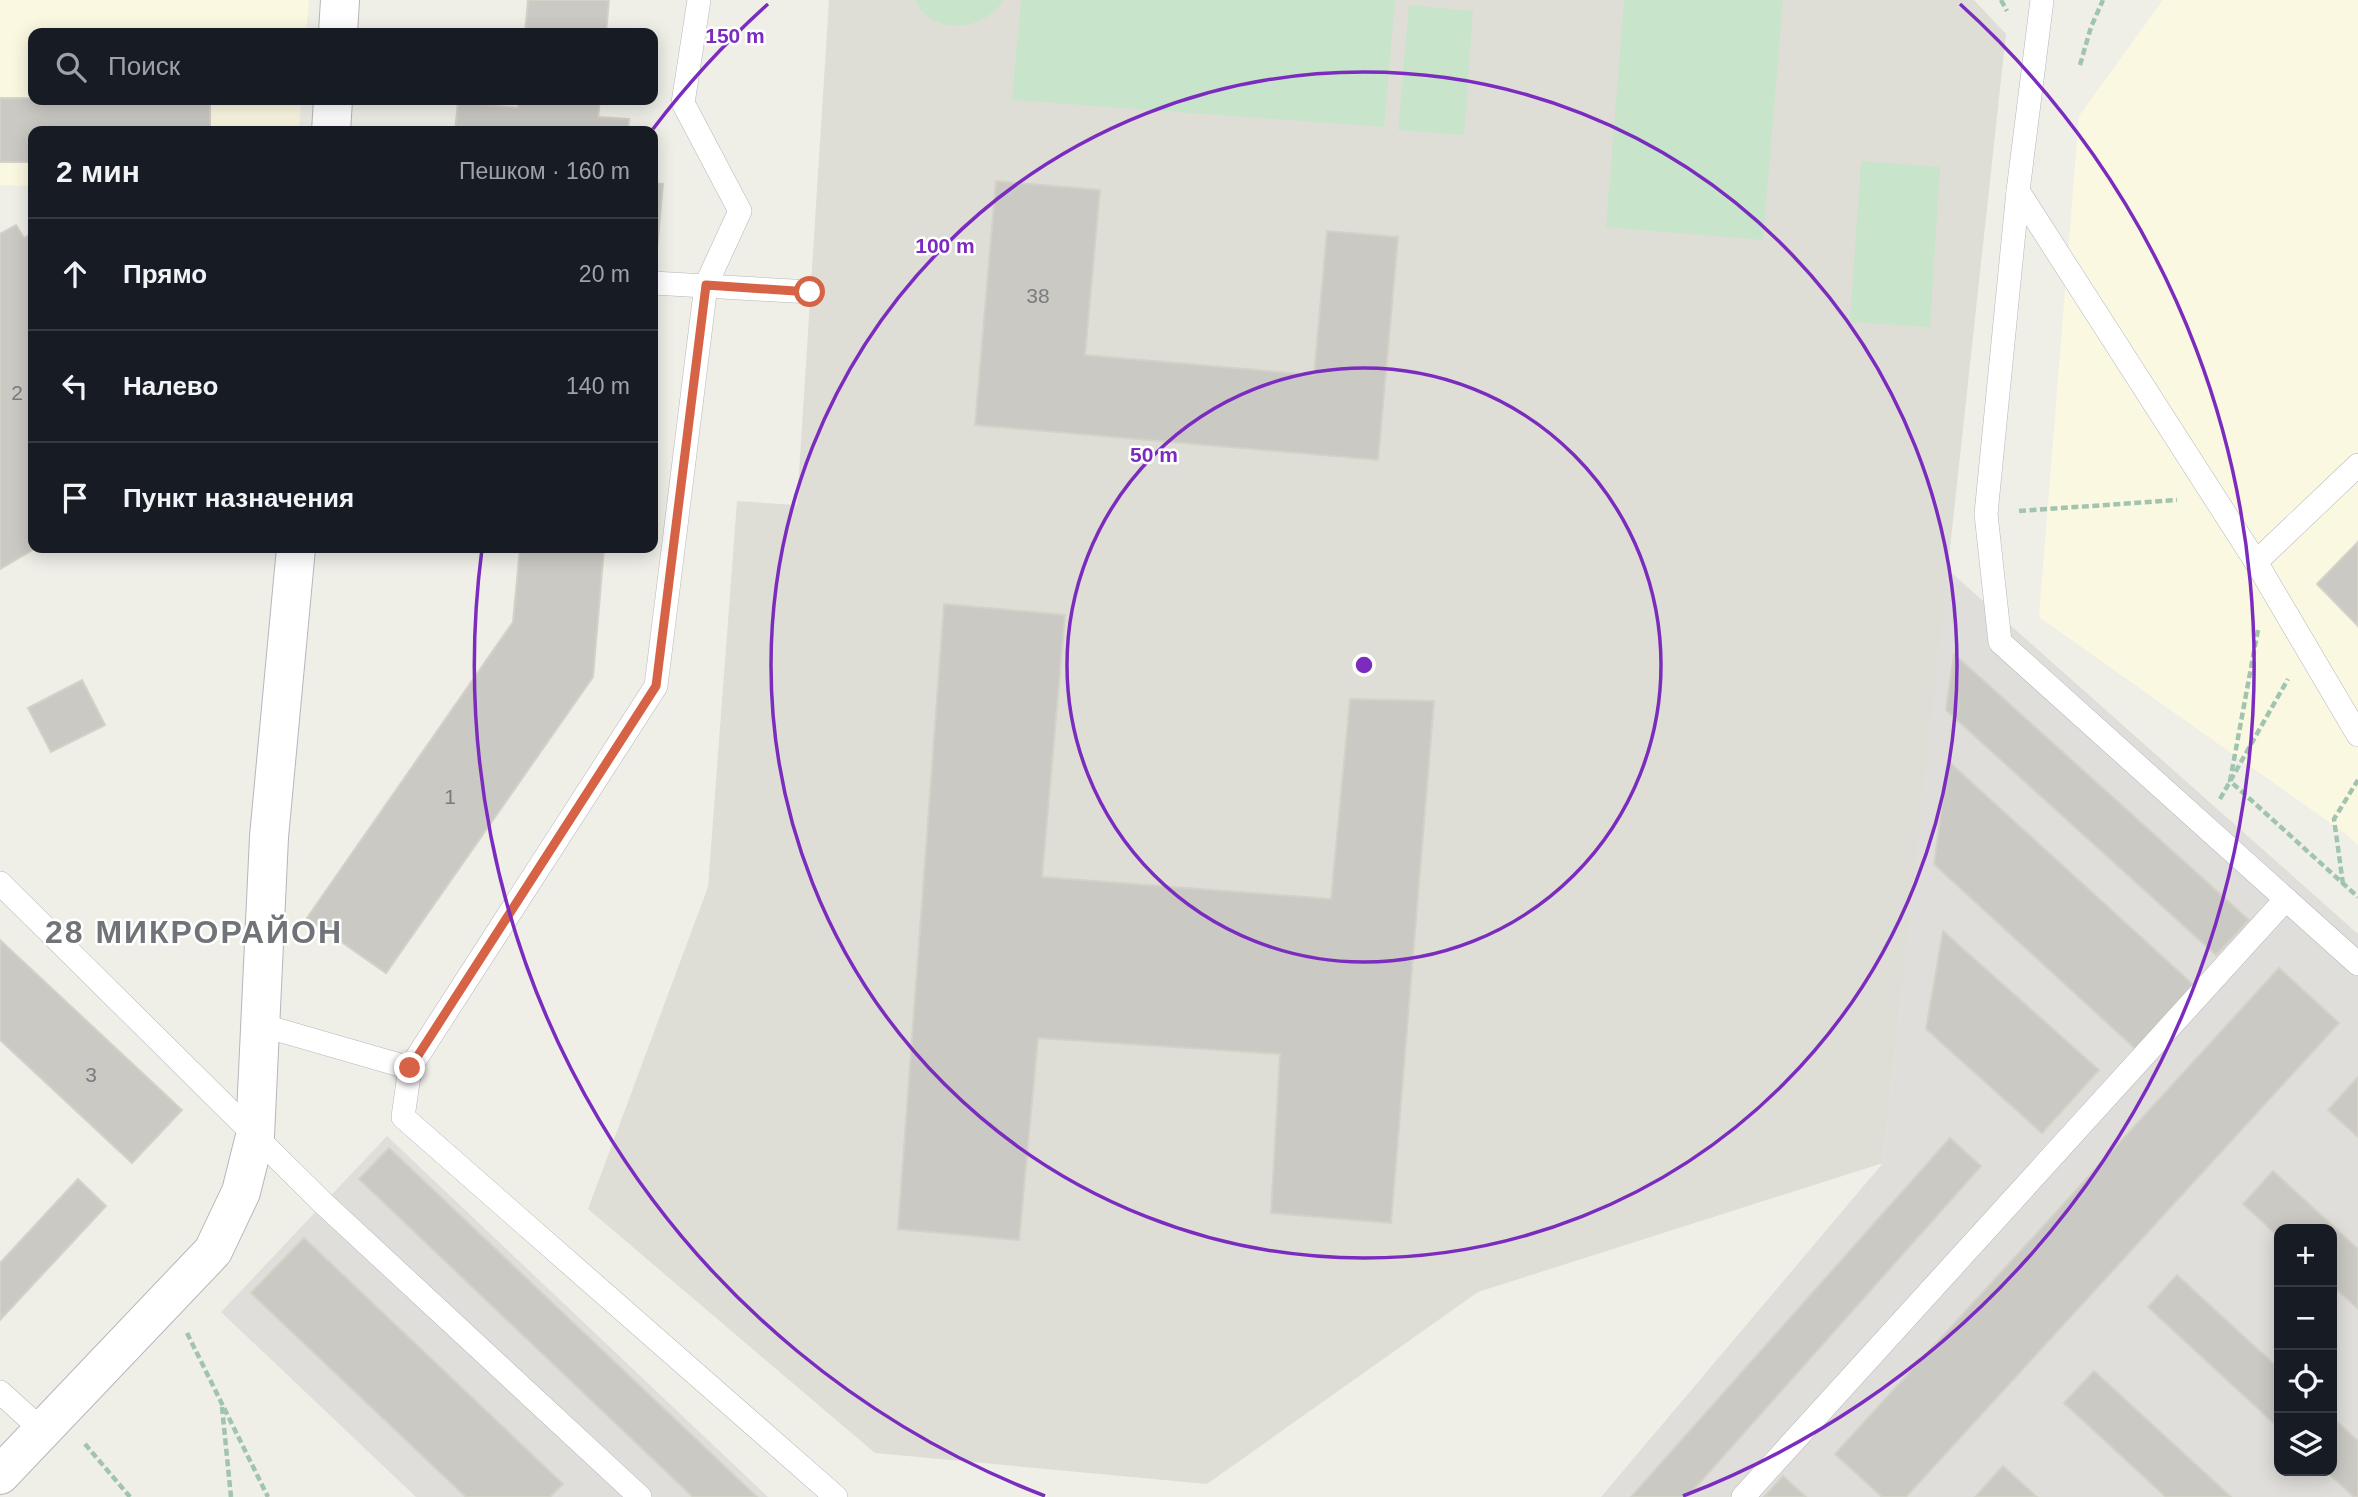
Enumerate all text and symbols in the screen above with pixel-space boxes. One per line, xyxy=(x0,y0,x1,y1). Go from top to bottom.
text: 150 m xyxy=(705,24,765,47)
search box xyxy=(28,28,658,105)
icon: search xyxy=(52,48,90,86)
text: Поиск xyxy=(108,51,180,81)
text: 2 мин xyxy=(56,155,140,188)
text: Пешком · 160 m xyxy=(459,158,630,184)
text: 100 m xyxy=(915,234,975,257)
icon: ahead xyxy=(56,255,94,293)
text: Прямо xyxy=(123,259,207,289)
text: 20 m xyxy=(579,261,630,287)
route start xyxy=(794,276,825,307)
house number: 38 xyxy=(1026,284,1050,307)
icon: left xyxy=(56,367,94,405)
text: Налево xyxy=(123,371,218,401)
text: 140 m xyxy=(566,373,630,399)
house number: 2 xyxy=(11,381,23,404)
text: 50 m xyxy=(1130,443,1178,466)
icon: arrive xyxy=(56,479,94,517)
text: Пункт назначения xyxy=(123,483,354,513)
centre of rings xyxy=(1352,653,1376,677)
house number: 1 xyxy=(444,785,456,808)
district label: 28 МИКРОРАЙОН xyxy=(45,914,343,950)
route end xyxy=(394,1052,425,1083)
house number: 3 xyxy=(85,1063,97,1086)
map controls xyxy=(2274,1224,2337,1476)
button: + xyxy=(2274,1224,2337,1287)
button: − xyxy=(2274,1287,2337,1350)
button: locate xyxy=(2274,1350,2337,1413)
button: layers xyxy=(2274,1413,2337,1476)

